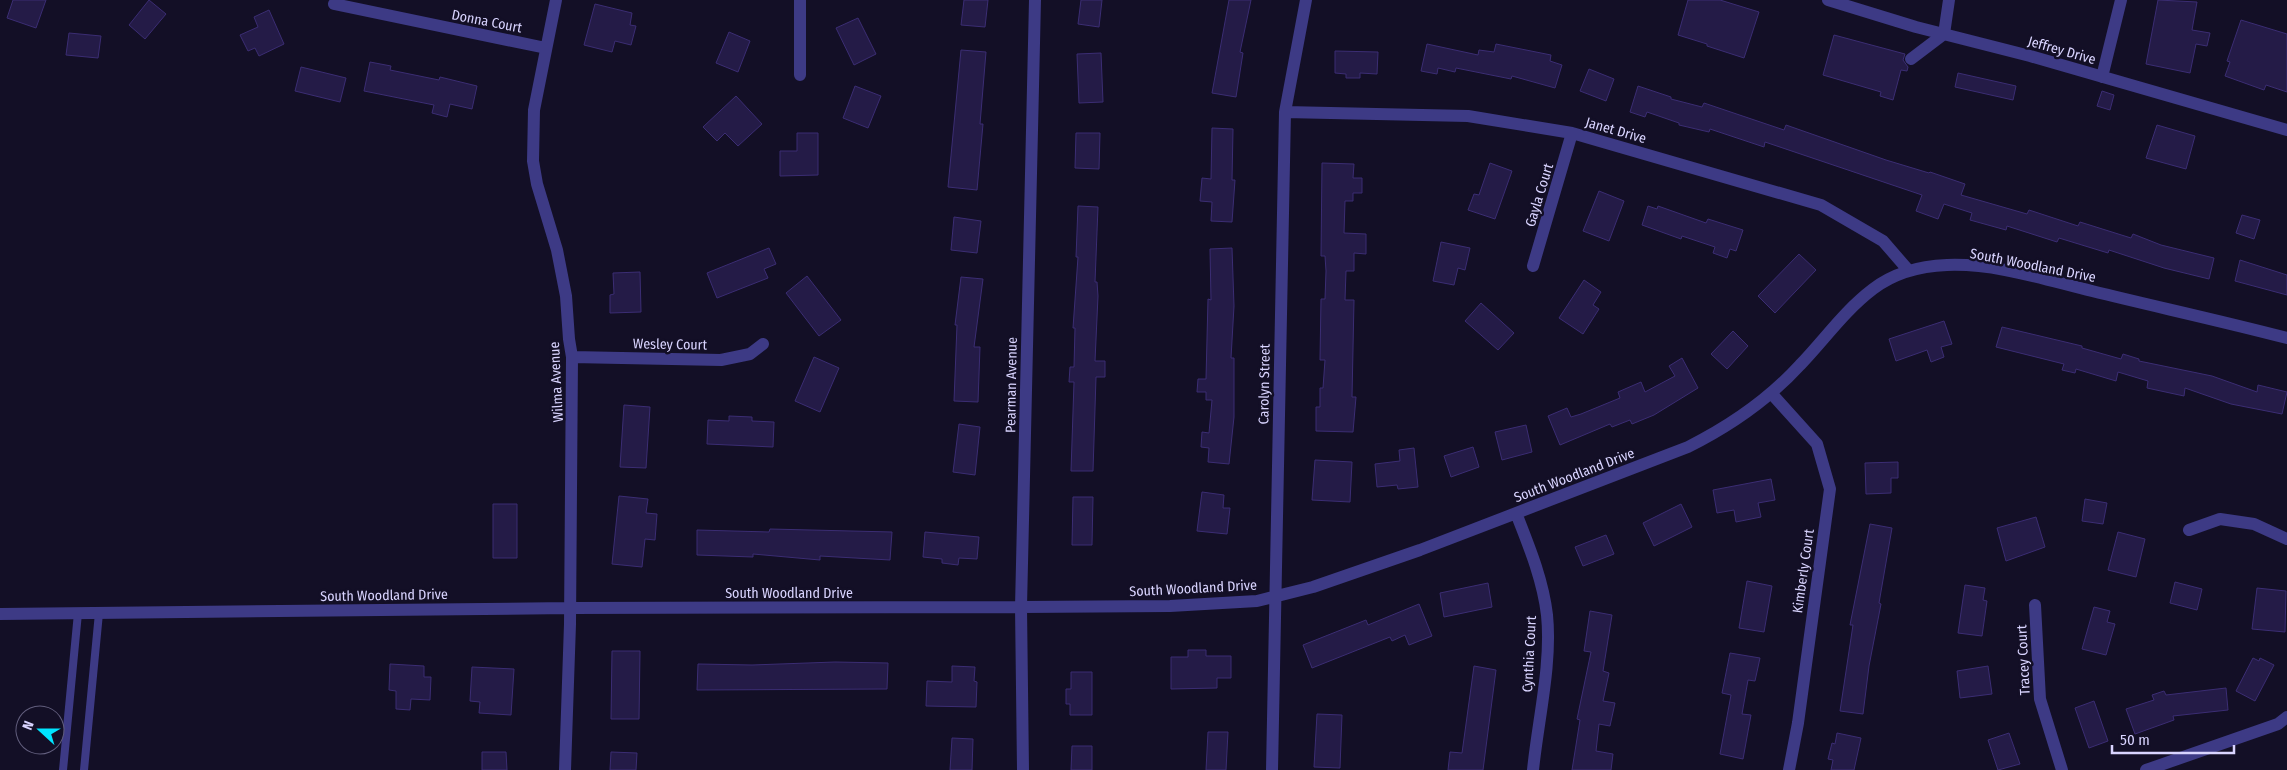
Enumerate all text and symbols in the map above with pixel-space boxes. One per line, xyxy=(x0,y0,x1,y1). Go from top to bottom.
street label: Donna Court xyxy=(450,6,524,37)
street label: Jeffrey Drive xyxy=(2026,33,2098,68)
street label: Janet Drive xyxy=(1583,114,1648,147)
street label: Gayla Court xyxy=(1522,161,1557,229)
street label: South Woodland Drive xyxy=(1969,245,2097,286)
street label: Wesley Court xyxy=(633,335,708,354)
street label: Pearman Avenue xyxy=(1002,337,1021,433)
street label: Wilma Avenue xyxy=(546,341,567,423)
street label: Carolyn Street xyxy=(1255,343,1274,424)
street label: South Woodland Drive xyxy=(1512,445,1637,506)
street label: Kimberly Court xyxy=(1789,527,1818,614)
street label: South Woodland Drive xyxy=(1129,577,1257,600)
street label: South Woodland Drive xyxy=(725,585,853,602)
street label: South Woodland Drive xyxy=(320,586,448,605)
street label: Cynthia Court xyxy=(1519,615,1540,693)
street label: Tracey Court xyxy=(2013,624,2034,696)
north arrow xyxy=(15,705,65,755)
text: N xyxy=(19,719,38,732)
scale bar xyxy=(2112,722,2234,754)
text: 50 m xyxy=(2120,731,2150,749)

